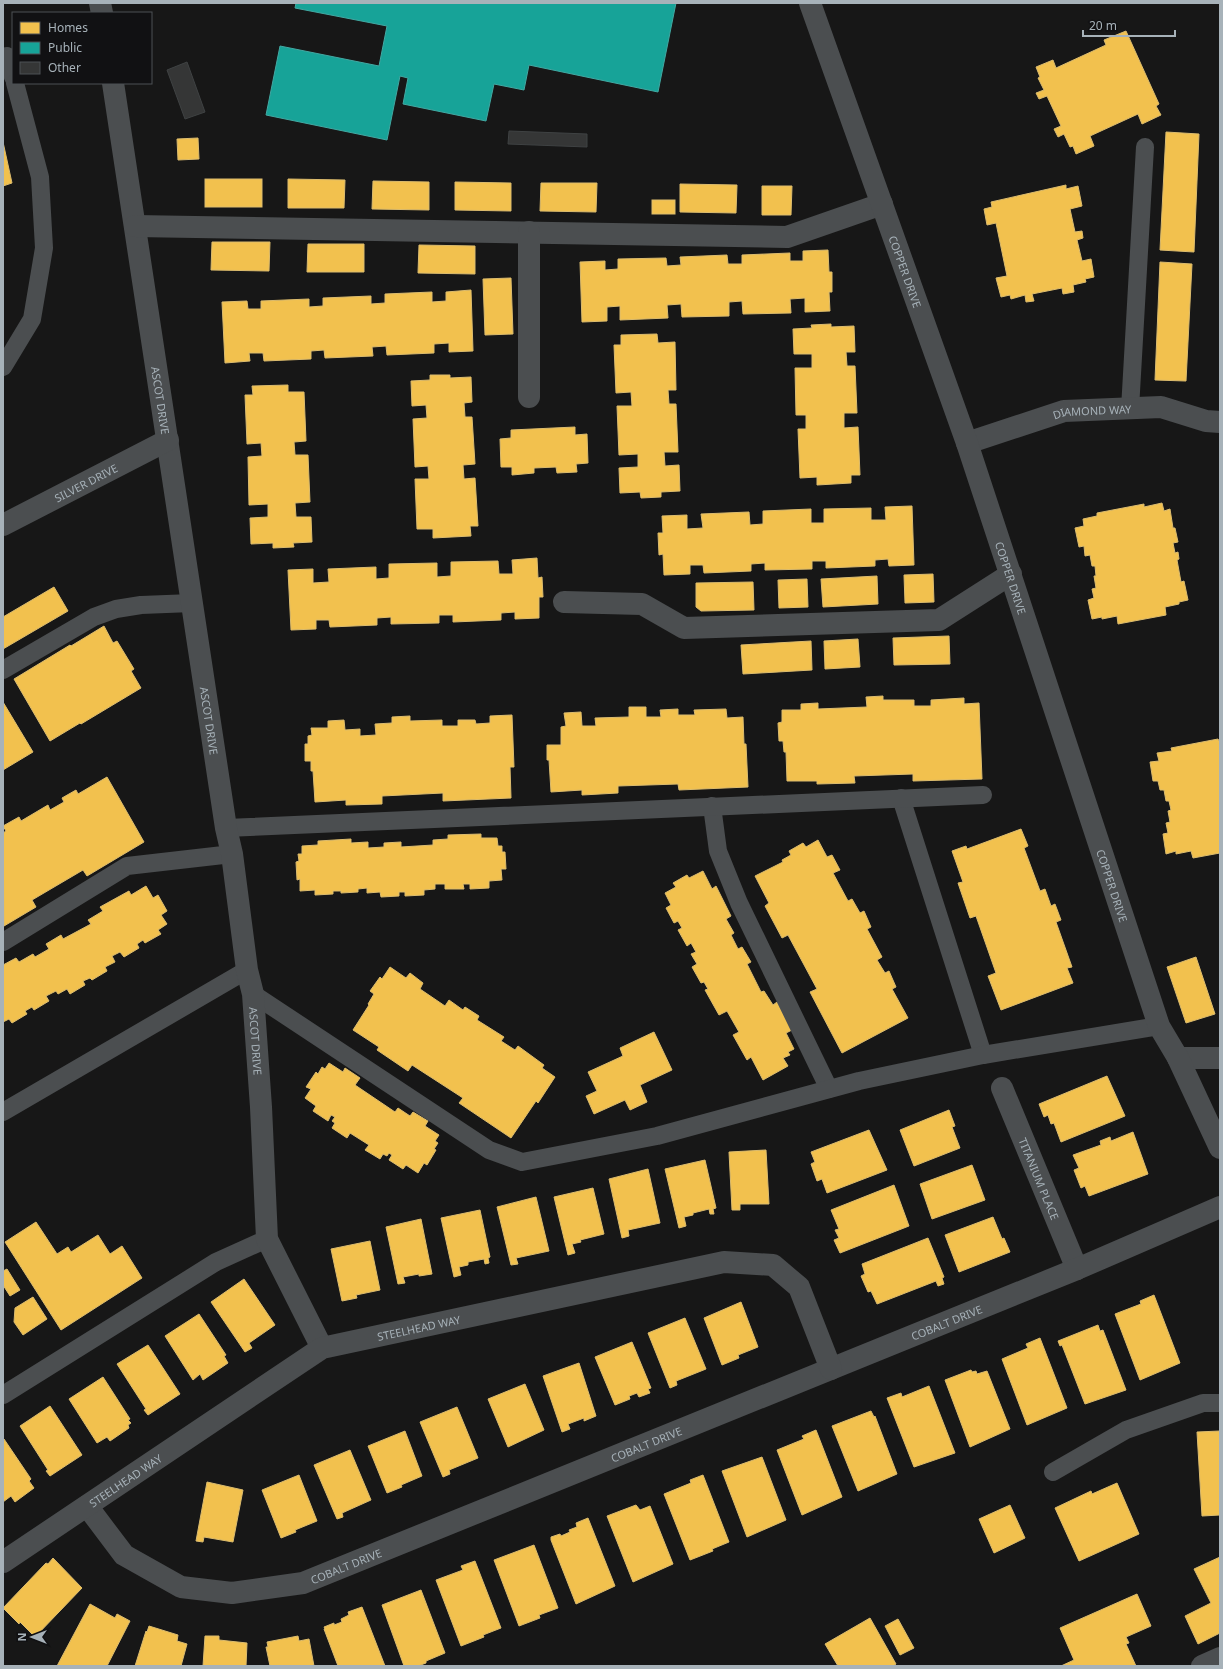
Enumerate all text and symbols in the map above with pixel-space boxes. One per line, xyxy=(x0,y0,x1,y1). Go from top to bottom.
legend xyxy=(12,12,152,84)
scale bar xyxy=(1083,12,1175,38)
text: 20 m xyxy=(1089,17,1117,34)
text: Homes xyxy=(48,19,88,36)
text: Public xyxy=(48,39,82,56)
text: Other xyxy=(48,59,81,76)
street label: COPPER DRIVE xyxy=(886,233,926,310)
street label: ASCOT DRIVE xyxy=(149,365,174,435)
street label: DIAMOND WAY xyxy=(1051,401,1132,422)
street label: SILVER DRIVE xyxy=(52,460,120,505)
street label: COPPER DRIVE xyxy=(992,539,1030,616)
street label: ASCOT DRIVE xyxy=(197,686,222,756)
street label: COPPER DRIVE xyxy=(1094,847,1132,924)
street label: ASCOT DRIVE xyxy=(246,1006,266,1076)
street label: TITANIUM PLACE xyxy=(1016,1135,1063,1222)
street label: COBALT DRIVE xyxy=(909,1301,984,1343)
street label: STEELHEAD WAY xyxy=(376,1311,462,1344)
street label: COBALT DRIVE xyxy=(608,1423,684,1465)
street label: STEELHEAD WAY xyxy=(86,1450,165,1510)
street label: COBALT DRIVE xyxy=(308,1545,384,1587)
north arrow xyxy=(12,1617,52,1657)
text: N xyxy=(14,1633,29,1641)

